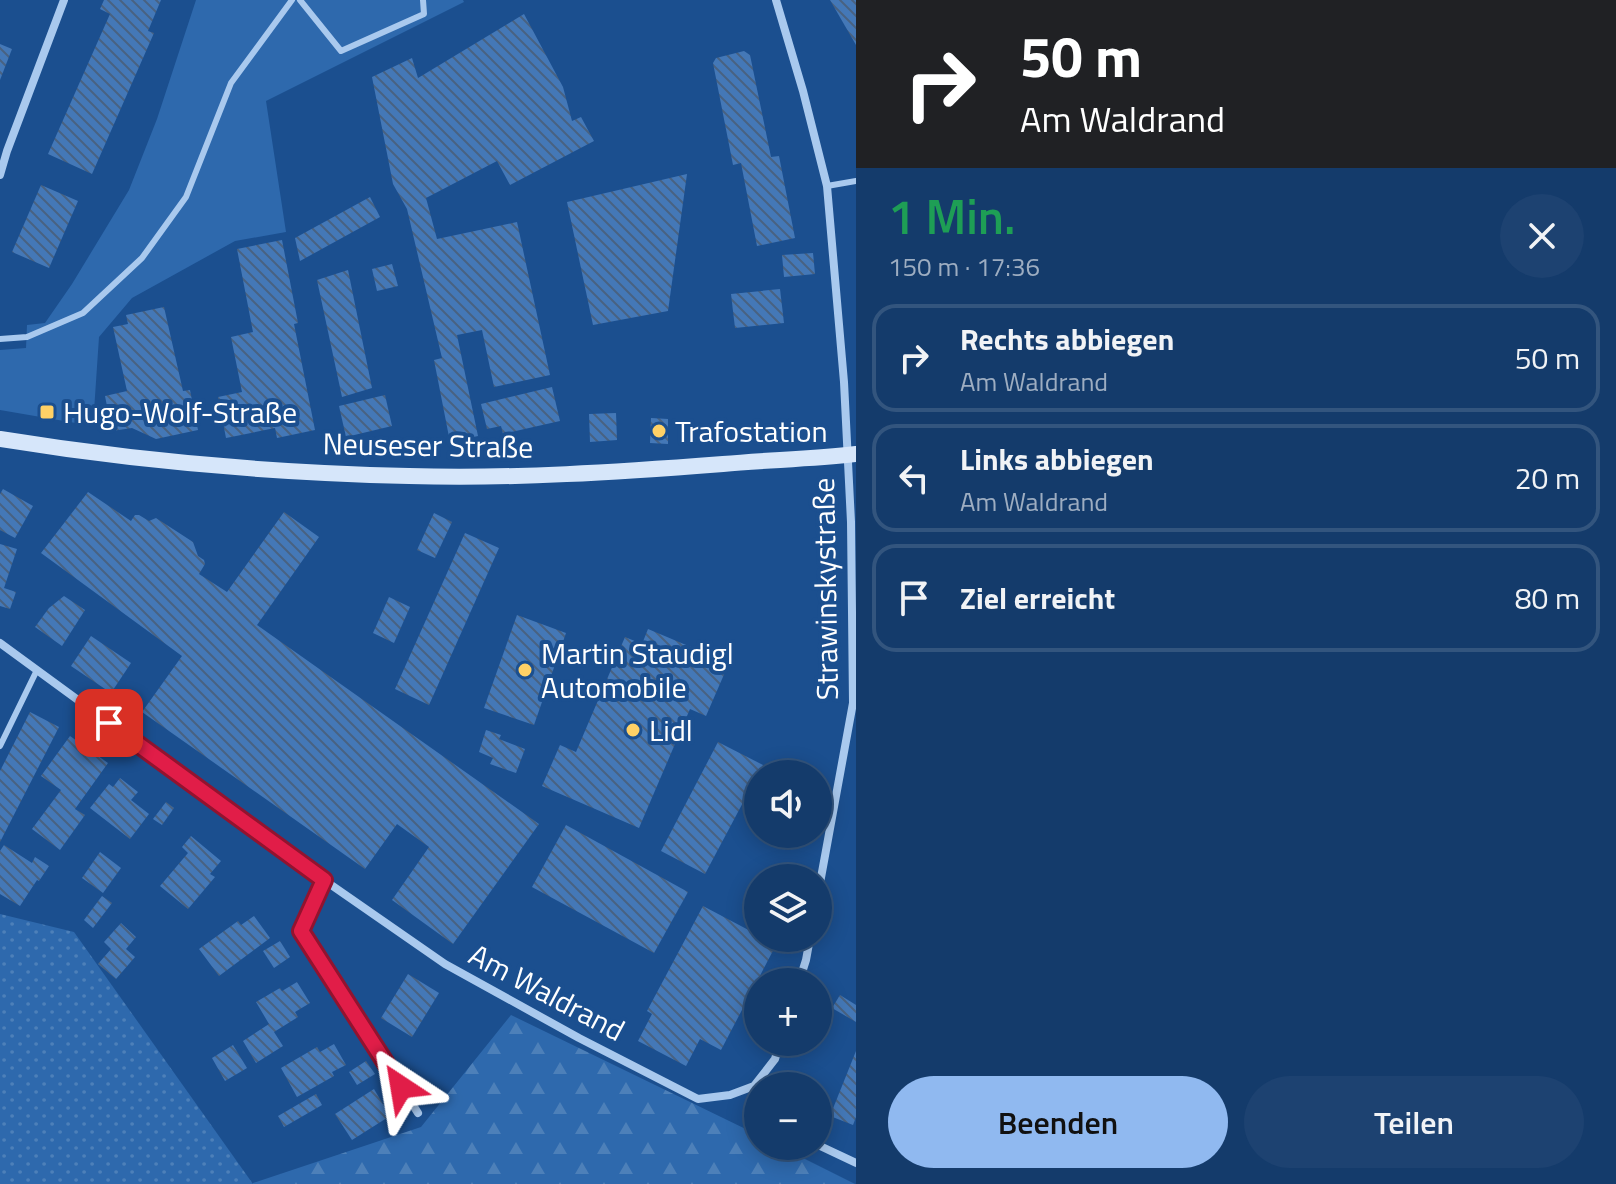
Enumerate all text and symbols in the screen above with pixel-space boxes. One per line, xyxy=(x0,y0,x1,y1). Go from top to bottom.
text: 50 m xyxy=(1020,14,1142,99)
icon: right xyxy=(888,32,992,136)
text: Am Waldrand xyxy=(1020,91,1225,146)
text: 1 Min. xyxy=(888,180,1016,253)
button: close xyxy=(1500,194,1584,278)
text: 150 m · 17:36 xyxy=(888,247,1040,286)
text: Rechts abbiegen xyxy=(960,316,1174,362)
text: 50 m xyxy=(1515,335,1580,381)
icon: right xyxy=(892,336,936,380)
text: Am Waldrand xyxy=(960,362,1108,401)
place label: Hugo-Wolf-Straße xyxy=(63,389,297,435)
marker: Hugo-Wolf-Straße xyxy=(38,403,56,421)
place label: Trafostation xyxy=(675,408,828,454)
street label: Neuseser Straße xyxy=(322,420,534,470)
marker: Trafostation xyxy=(650,422,668,440)
text: Links abbiegen xyxy=(960,436,1154,482)
text: 20 m xyxy=(1515,455,1580,501)
icon: left xyxy=(892,456,936,500)
street label: Strawinskystraße xyxy=(800,477,850,701)
text: Am Waldrand xyxy=(960,482,1108,521)
text: Ziel erreicht xyxy=(960,575,1115,621)
text: 80 m xyxy=(1515,575,1580,621)
icon: arrive xyxy=(892,576,936,620)
place label: Martin Staudigl Automobile xyxy=(541,630,734,710)
marker: Martin Staudigl Automobile xyxy=(516,661,534,679)
pin xyxy=(75,689,143,757)
icon: arrive xyxy=(87,701,131,745)
place label: Lidl xyxy=(649,707,693,753)
marker: Lidl xyxy=(624,721,642,739)
map controls xyxy=(744,760,832,1160)
button: sound xyxy=(744,760,832,848)
button: layers xyxy=(744,864,832,952)
street label: Am Waldrand xyxy=(461,932,633,1052)
button: + xyxy=(744,968,832,1056)
position arrow xyxy=(359,1045,443,1129)
button: − xyxy=(744,1072,832,1160)
button: Beenden xyxy=(888,1076,1228,1168)
button: Teilen xyxy=(1244,1076,1584,1168)

